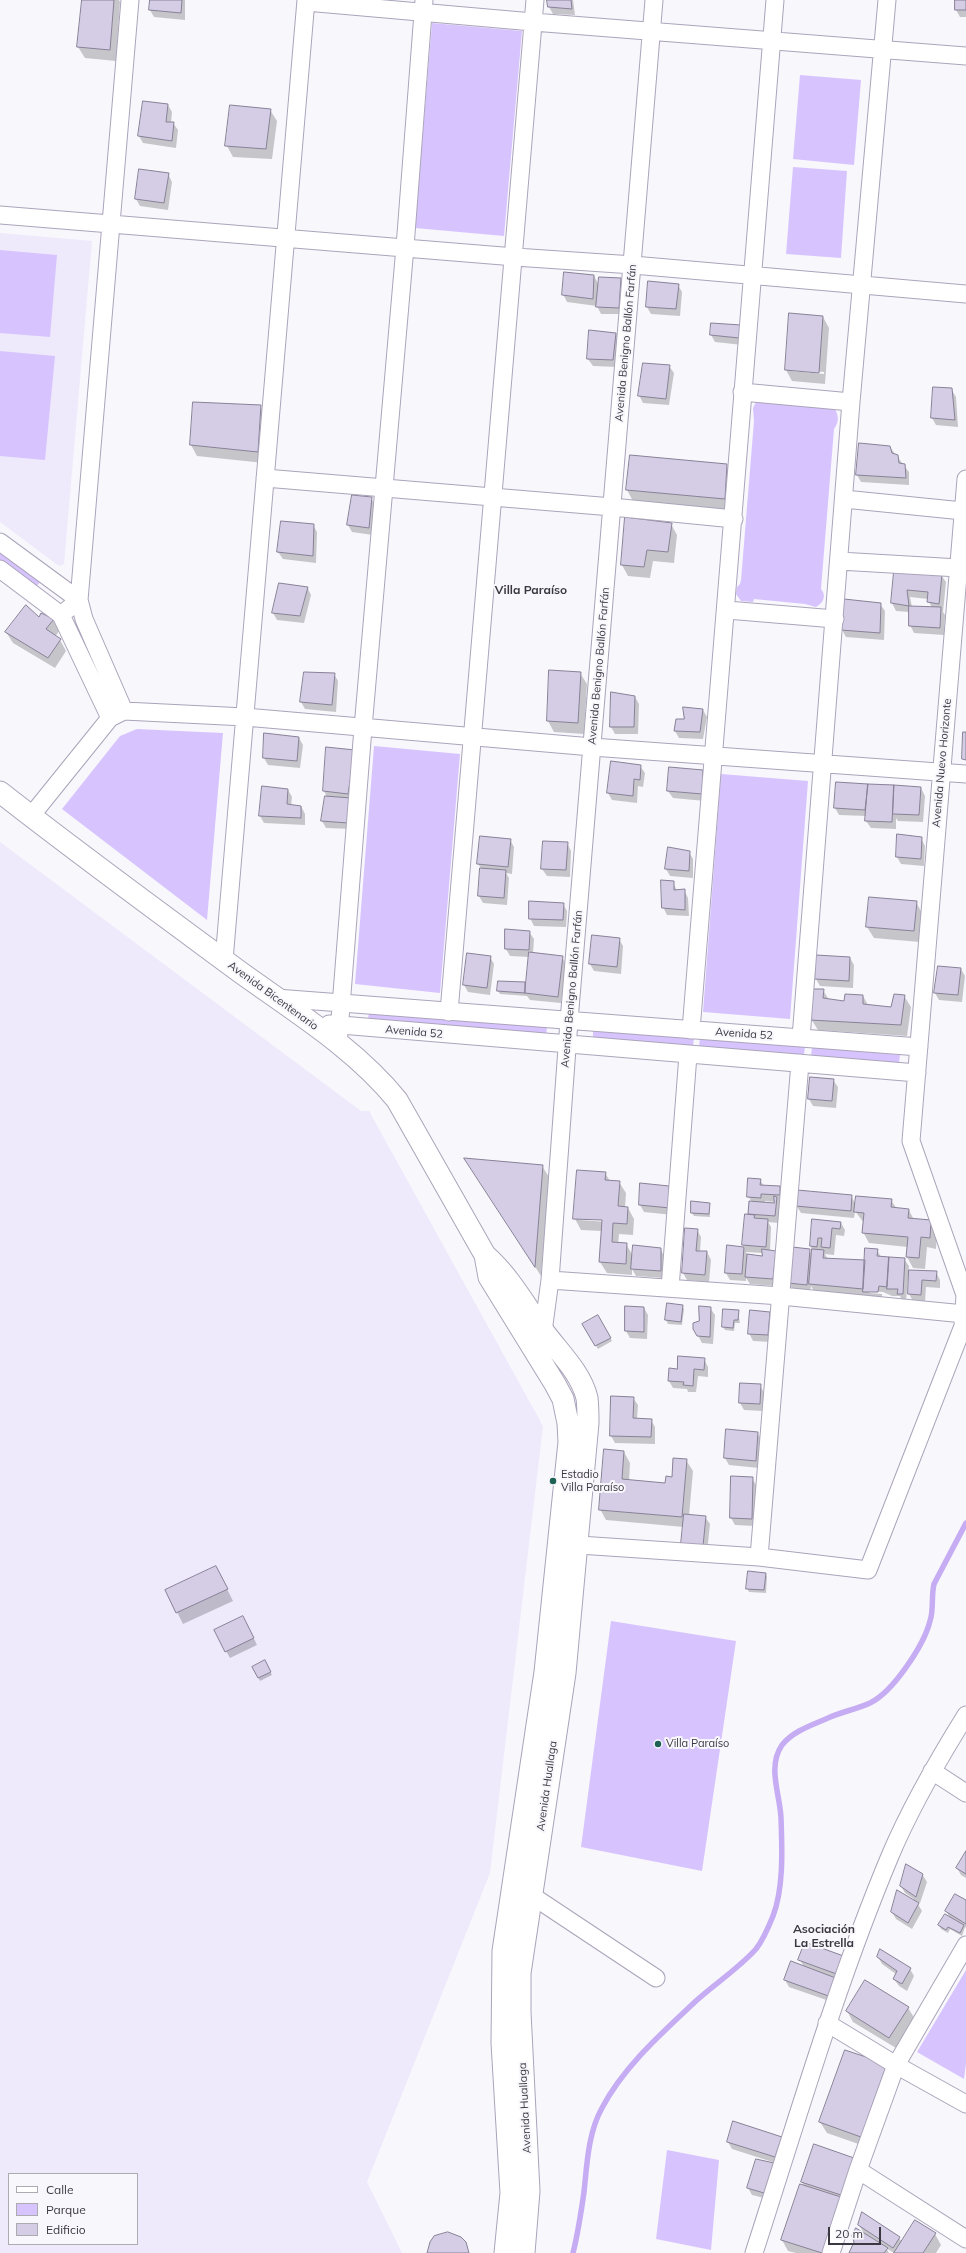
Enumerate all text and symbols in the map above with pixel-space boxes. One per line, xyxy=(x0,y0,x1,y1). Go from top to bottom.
street label: Avenida Benigno Ballón Farfán xyxy=(613,264,639,422)
district label: Villa Paraíso xyxy=(495,583,567,597)
street label: Avenida Benigno Ballón Farfán xyxy=(586,587,612,745)
street label: Avenida Nuevo Horizonte xyxy=(930,698,954,828)
street label: Avenida Benigno Ballón Farfán xyxy=(559,910,585,1068)
street label: Avenida Bicentenario xyxy=(225,959,321,1033)
street label: Avenida 52 xyxy=(385,1023,443,1041)
street label: Avenida 52 xyxy=(715,1025,773,1043)
place label: Estadio Villa Paraíso xyxy=(561,1468,624,1494)
marker: Estadio Villa Paraíso xyxy=(548,1476,558,1486)
place label: Villa Paraíso xyxy=(666,1737,729,1751)
marker: Villa Paraíso xyxy=(653,1739,663,1749)
street label: Avenida Huallaga xyxy=(534,1740,560,1832)
district label: Asociación La Estrella xyxy=(793,1922,855,1950)
street label: Avenida Huallaga xyxy=(516,2062,534,2154)
legend xyxy=(8,2173,138,2245)
text: Calle xyxy=(46,2182,73,2197)
text: Parque xyxy=(46,2202,86,2217)
scale bar xyxy=(830,2219,883,2245)
text: Edificio xyxy=(46,2222,86,2237)
text: 20 m xyxy=(835,2226,863,2241)

